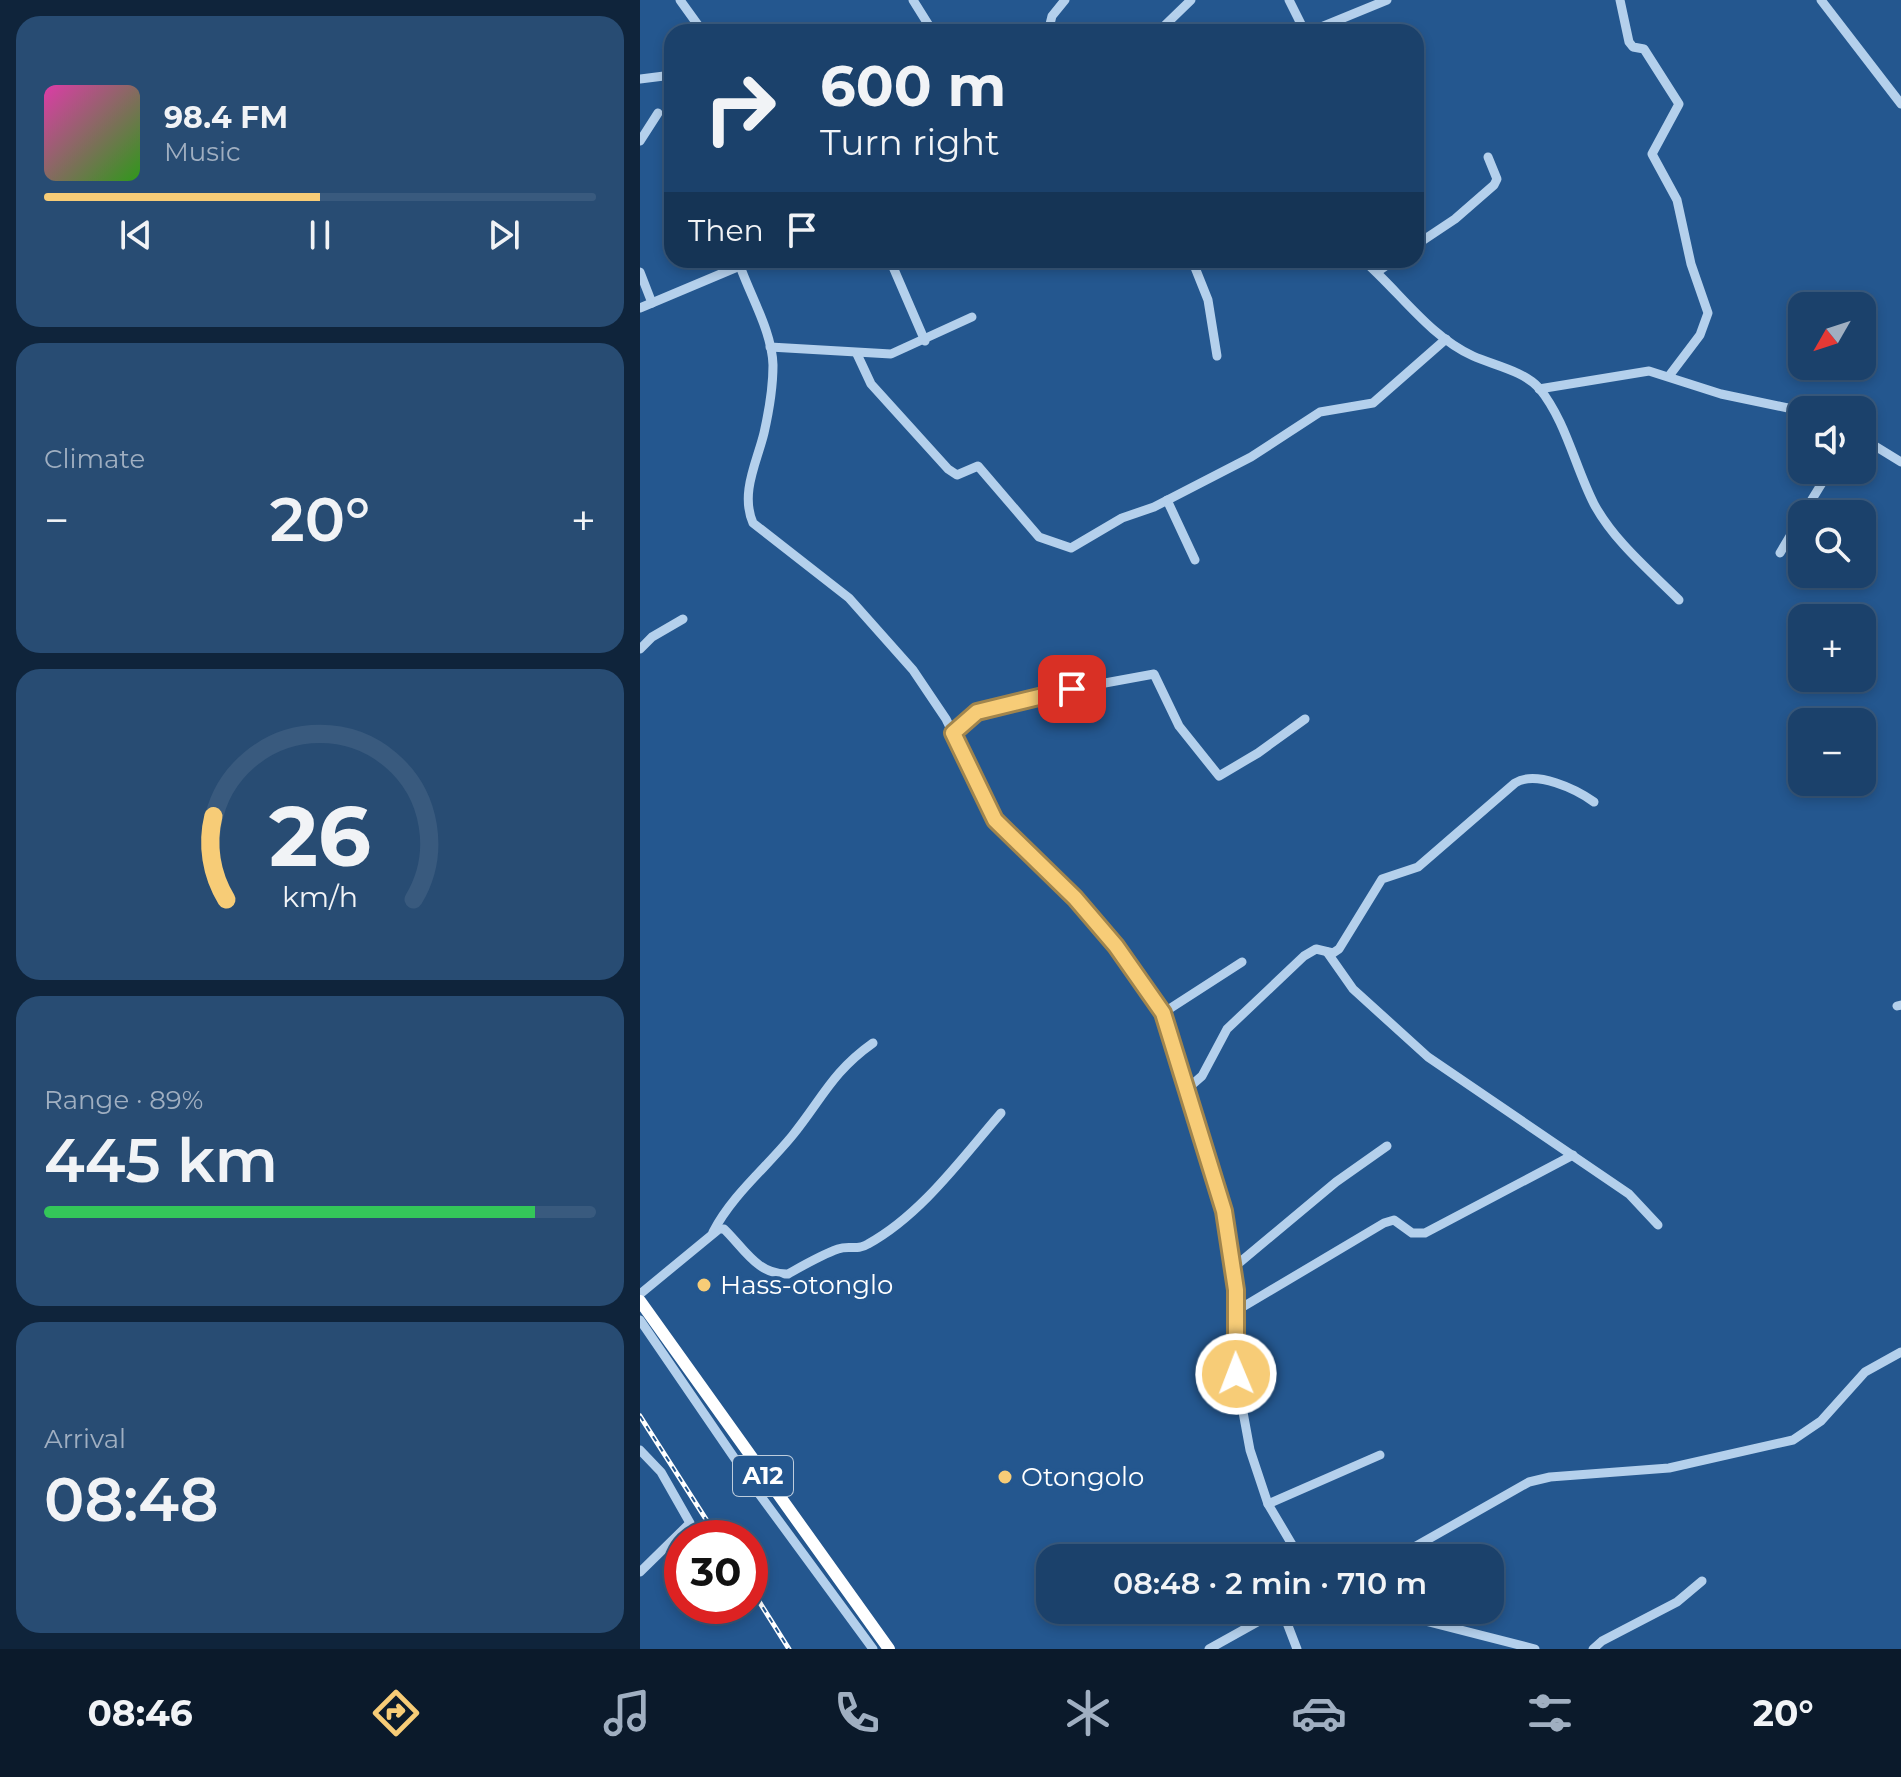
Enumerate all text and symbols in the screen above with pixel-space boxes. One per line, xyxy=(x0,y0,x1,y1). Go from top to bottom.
text: 600 m xyxy=(820,52,1006,120)
icon: right xyxy=(688,56,792,160)
text: 98.4 FM xyxy=(164,99,288,136)
text: Turn right xyxy=(820,120,1000,164)
text: Music xyxy=(164,136,241,168)
icon: arrive xyxy=(780,208,824,252)
text: Then xyxy=(688,212,764,249)
icon: previous xyxy=(114,213,158,257)
icon: pause xyxy=(298,213,342,257)
icon: next xyxy=(482,213,526,257)
north arrow xyxy=(1788,292,1876,380)
map controls xyxy=(1788,292,1876,796)
button: sound xyxy=(1788,396,1876,484)
text: Climate xyxy=(44,443,145,475)
text: 20° xyxy=(270,483,370,556)
text: − xyxy=(44,493,69,547)
text: + xyxy=(571,493,596,547)
button: search xyxy=(1788,500,1876,588)
button: + xyxy=(1788,604,1876,692)
pin xyxy=(1038,655,1106,723)
icon: arrive xyxy=(1050,667,1094,711)
button: − xyxy=(1788,708,1876,796)
text: 26 xyxy=(269,785,371,887)
text: km/h xyxy=(282,880,358,915)
text: Range · 89% xyxy=(44,1084,203,1116)
text: 445 km xyxy=(44,1124,278,1197)
place label: Hass-otonglo xyxy=(720,1269,893,1301)
marker: Hass-otonglo xyxy=(695,1276,713,1294)
position arrow xyxy=(1194,1332,1278,1416)
text: Arrival xyxy=(44,1423,126,1455)
road number: A12 xyxy=(733,1456,793,1496)
place label: Otongolo xyxy=(1021,1461,1144,1493)
text: 08:48 xyxy=(44,1463,219,1536)
marker: Otongolo xyxy=(996,1468,1014,1486)
speed limit sign: 30 xyxy=(664,1520,768,1624)
text: 08:48 · 2 min · 710 m xyxy=(1113,1565,1427,1602)
icon: directions xyxy=(368,1685,424,1741)
icon: music xyxy=(599,1685,655,1741)
icon: phone xyxy=(829,1685,885,1741)
icon: climate xyxy=(1060,1685,1116,1741)
icon: car xyxy=(1291,1685,1347,1741)
icon: filters xyxy=(1522,1685,1578,1741)
text: 08:46 xyxy=(87,1691,193,1735)
text: 20° xyxy=(1753,1691,1814,1735)

